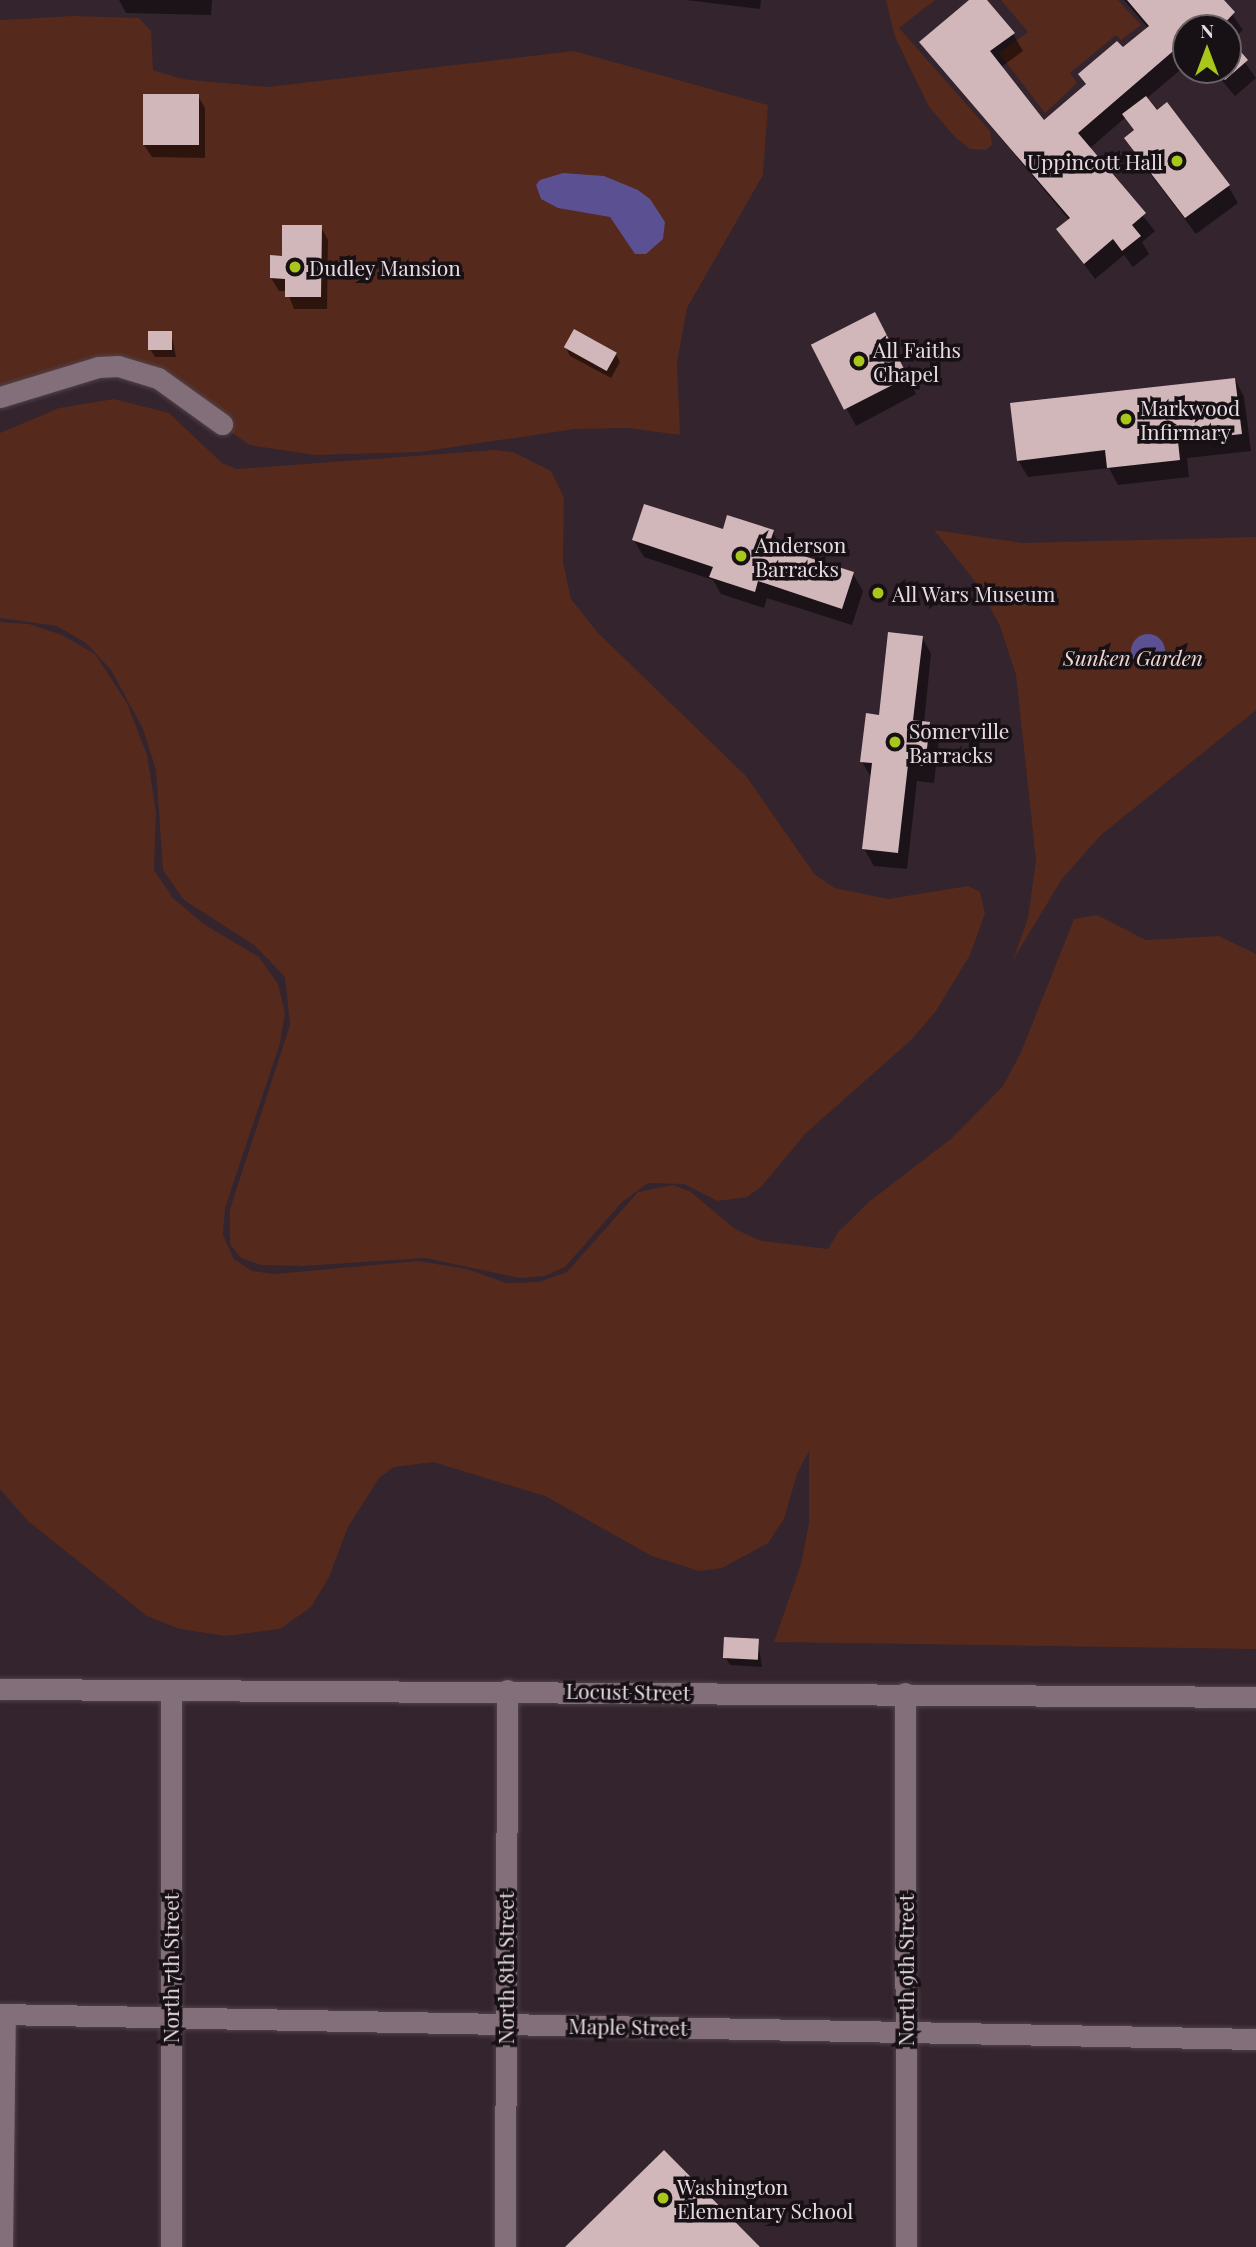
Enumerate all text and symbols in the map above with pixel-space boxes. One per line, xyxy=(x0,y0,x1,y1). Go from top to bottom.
north arrow xyxy=(1172,14,1242,84)
text: N xyxy=(1200,17,1214,43)
place label: Uppincott Hall xyxy=(1027,148,1163,174)
marker: Uppincott Hall xyxy=(1169,153,1185,169)
place label: Dudley Mansion xyxy=(309,254,461,280)
marker: Dudley Mansion xyxy=(287,259,303,275)
place label: All Faiths Chapel xyxy=(873,336,961,386)
marker: All Faiths Chapel xyxy=(851,353,867,369)
place label: Markwood Infirmary xyxy=(1140,394,1240,444)
marker: Markwood Infirmary xyxy=(1118,411,1134,427)
place label: Anderson Barracks xyxy=(755,531,846,581)
marker: Anderson Barracks xyxy=(733,548,749,564)
place label: All Wars Museum xyxy=(892,580,1056,606)
marker: All Wars Museum xyxy=(870,585,886,601)
park label: Sunken Garden xyxy=(1063,644,1203,670)
place label: Somerville Barracks xyxy=(909,717,1009,767)
marker: Somerville Barracks xyxy=(887,734,903,750)
street label: Locust Street xyxy=(565,1677,691,1705)
street label: North 8th Street xyxy=(492,1892,518,2044)
street label: North 7th Street xyxy=(157,1893,183,2043)
street label: North 9th Street xyxy=(892,1894,918,2046)
street label: Maple Street xyxy=(568,2012,688,2040)
place label: Washington Elementary School xyxy=(677,2173,854,2223)
marker: Washington Elementary School xyxy=(655,2190,671,2206)

